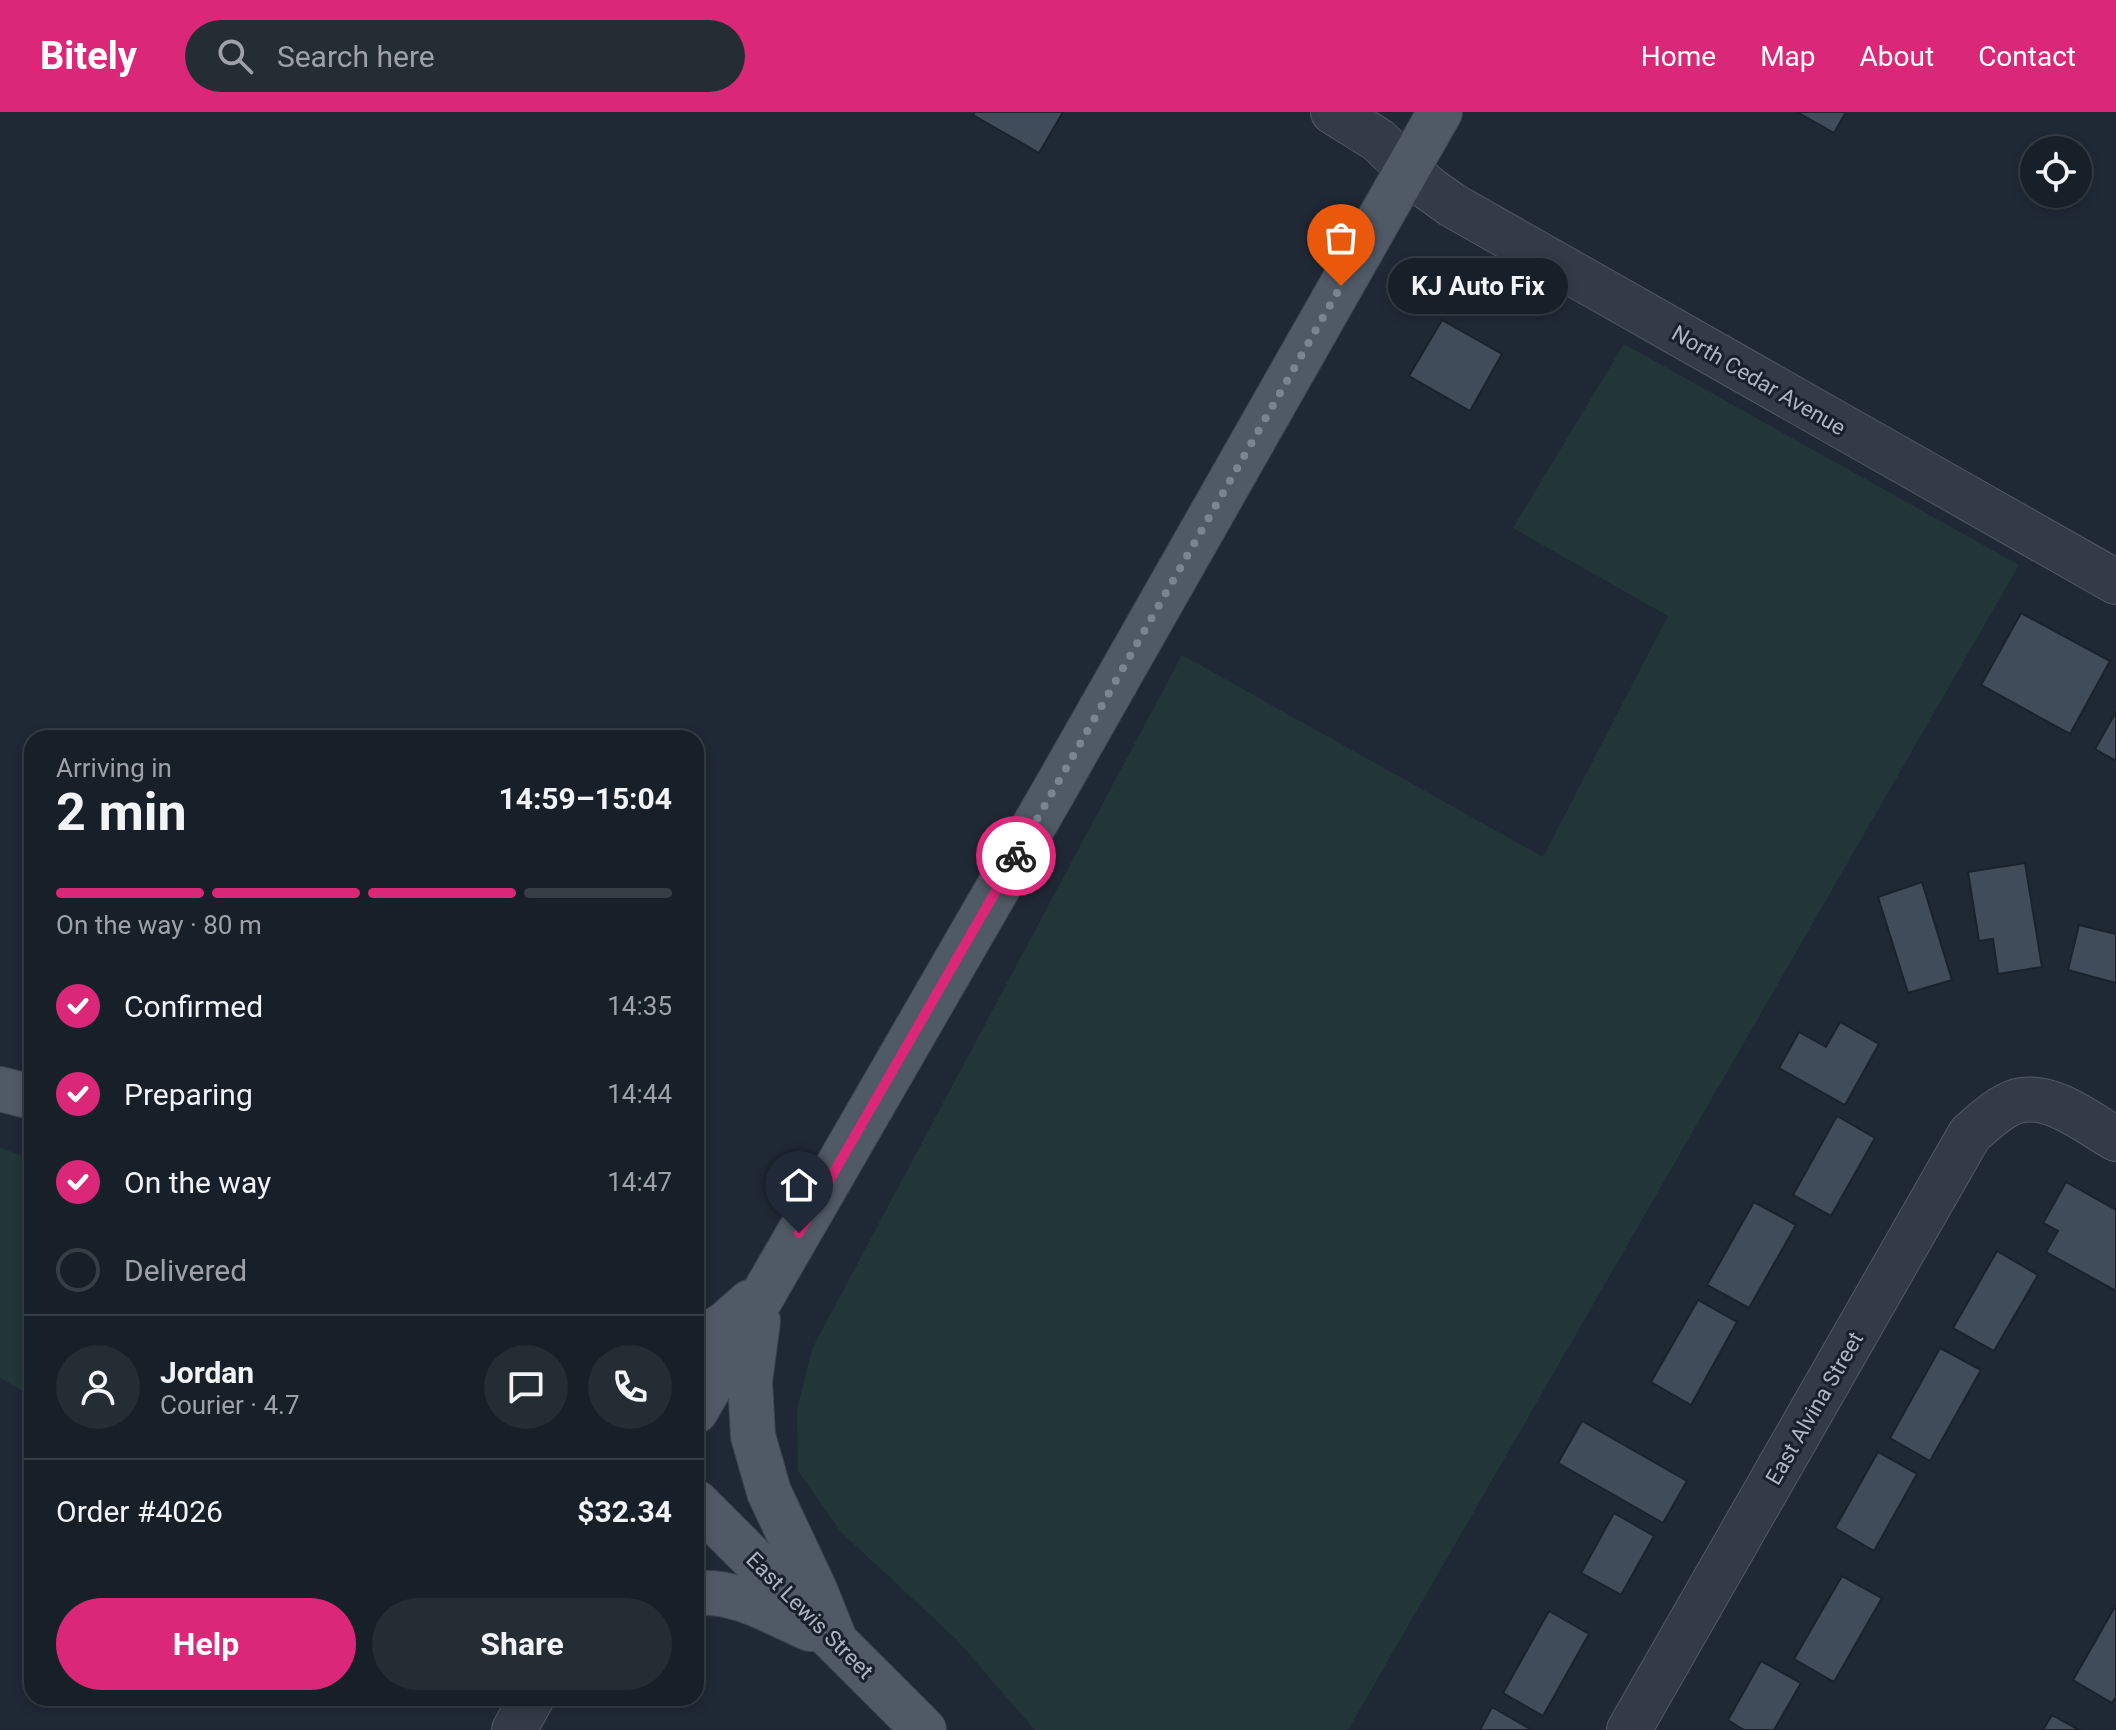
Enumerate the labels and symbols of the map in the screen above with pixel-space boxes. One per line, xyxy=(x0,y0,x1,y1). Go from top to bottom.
pin xyxy=(1307,204,1375,286)
callout: KJ Auto Fix xyxy=(1389,258,1569,314)
street label: North Cedar Avenue xyxy=(1668,321,1850,440)
courier xyxy=(976,816,1056,896)
pin xyxy=(765,1151,833,1233)
street label: East Alvina Street xyxy=(1761,1328,1868,1489)
street label: East Lewis Street xyxy=(741,1547,878,1684)

